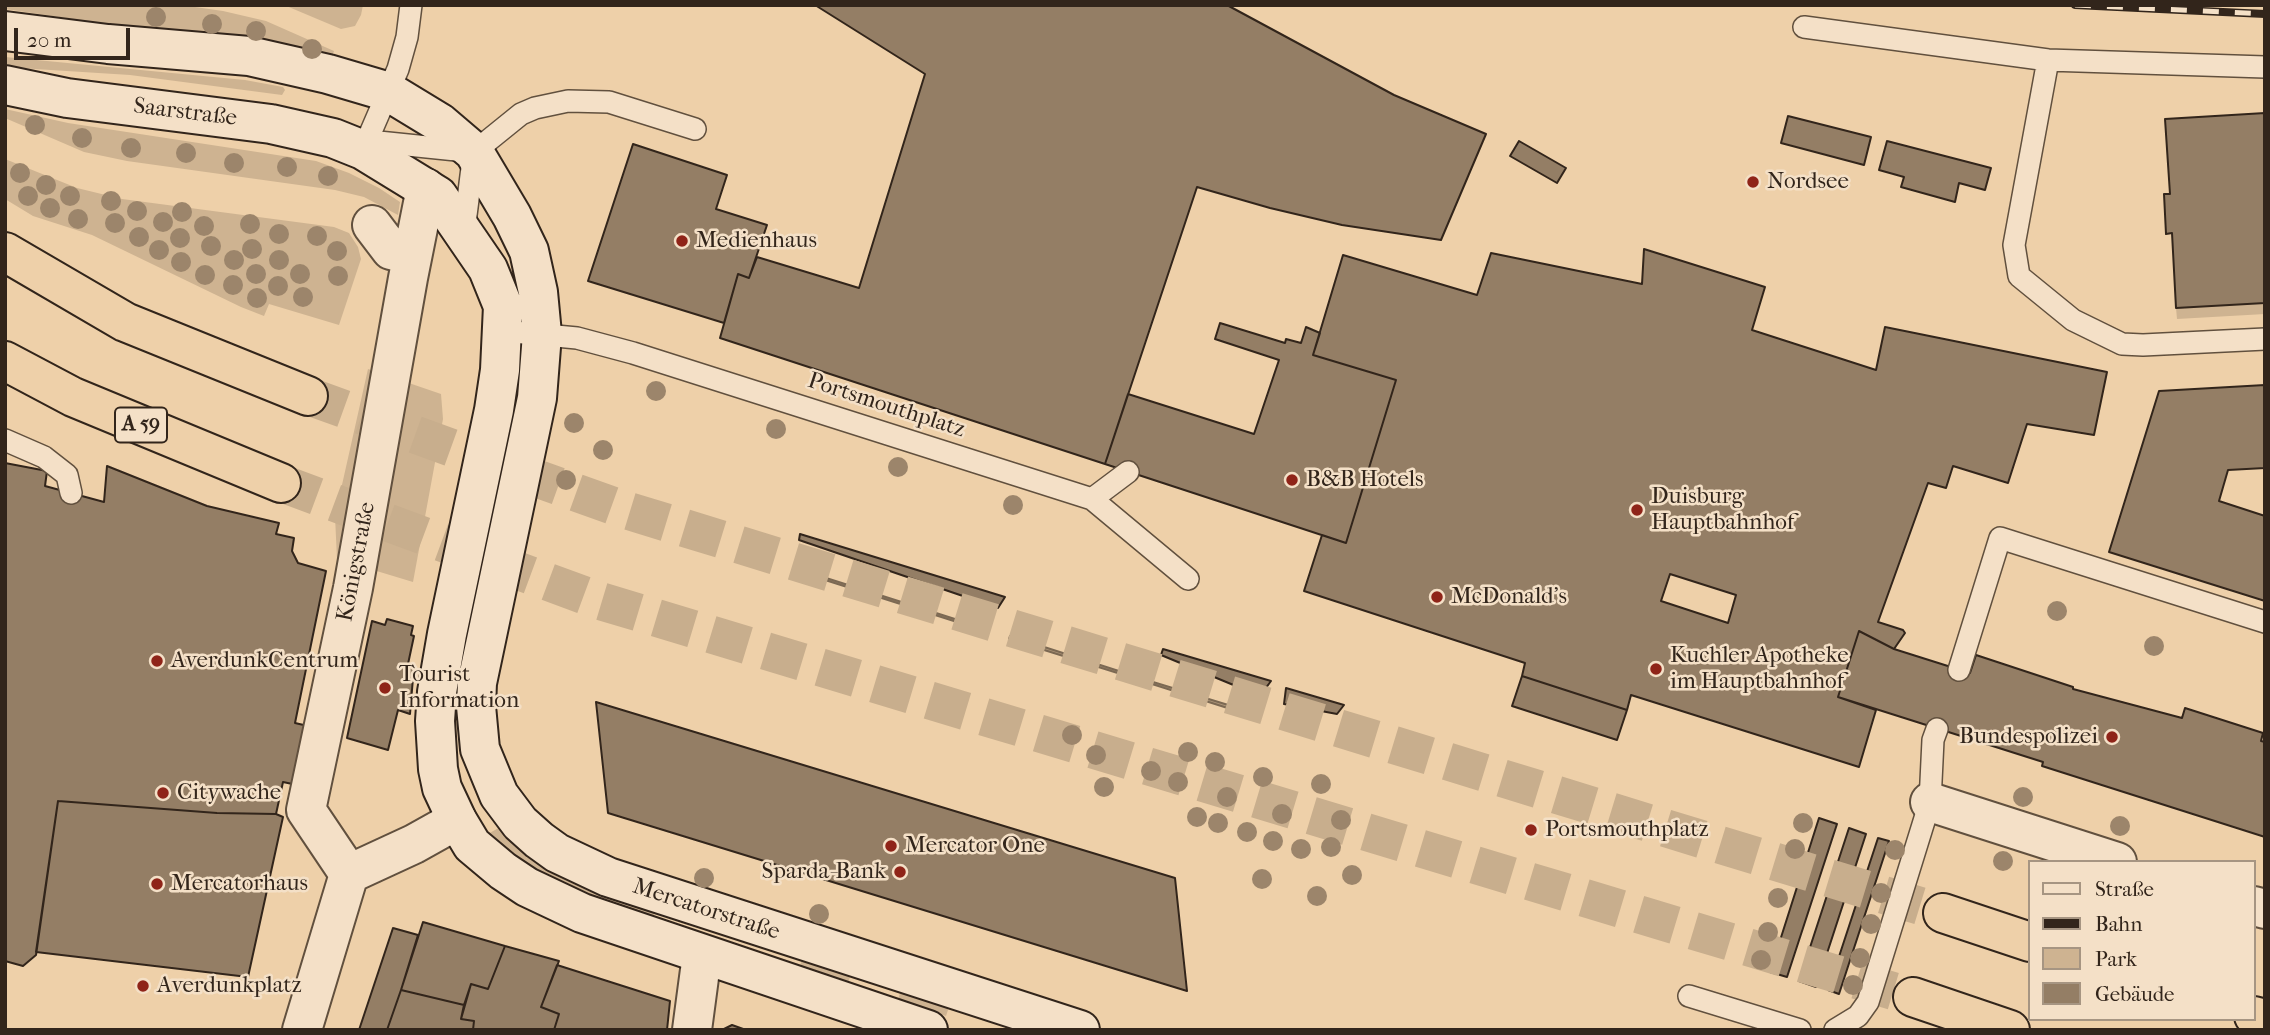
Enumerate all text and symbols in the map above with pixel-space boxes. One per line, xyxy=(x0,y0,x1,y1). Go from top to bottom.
scale bar xyxy=(18,14,133,58)
text: 20 m xyxy=(27,28,71,52)
street label: Saarstraße xyxy=(132,93,238,133)
place label: Nordsee xyxy=(1767,168,1849,196)
marker: Nordsee xyxy=(1745,174,1761,190)
place label: Medienhaus xyxy=(696,227,817,255)
marker: Medienhaus xyxy=(674,233,690,249)
street label: Portsmouthplatz xyxy=(804,368,968,444)
road number: A 59 xyxy=(115,408,167,442)
place label: B&B Hotels xyxy=(1306,466,1424,494)
marker: B&B Hotels xyxy=(1284,472,1300,488)
place label: Duisburg Hauptbahnhof xyxy=(1651,483,1794,537)
street label: Königstraße xyxy=(332,500,382,624)
marker: Duisburg Hauptbahnhof xyxy=(1629,502,1645,518)
place label: McDonald's xyxy=(1451,583,1567,611)
marker: McDonald's xyxy=(1429,589,1445,605)
place label: Kuchler Apotheke im Hauptbahnhof xyxy=(1670,642,1849,696)
place label: AverdunkCentrum xyxy=(171,647,358,675)
marker: AverdunkCentrum xyxy=(149,653,165,669)
place label: Tourist Information xyxy=(399,661,519,715)
marker: Kuchler Apotheke im Hauptbahnhof xyxy=(1648,661,1664,677)
marker: Tourist Information xyxy=(377,680,393,696)
place label: Bundespolizei xyxy=(1959,723,2098,751)
marker: Bundespolizei xyxy=(2104,729,2120,745)
place label: Citywache xyxy=(177,779,281,807)
marker: Citywache xyxy=(155,785,171,801)
place label: Portsmouthplatz xyxy=(1545,816,1709,844)
marker: Portsmouthplatz xyxy=(1523,822,1539,838)
place label: Mercator One xyxy=(905,832,1045,860)
marker: Mercator One xyxy=(883,838,899,854)
place label: Sparda-Bank xyxy=(762,858,886,886)
legend xyxy=(2028,860,2256,1021)
marker: Sparda-Bank xyxy=(892,864,908,880)
place label: Mercatorhaus xyxy=(171,870,308,898)
street label: Mercatorstraße xyxy=(629,873,783,947)
marker: Mercatorhaus xyxy=(149,876,165,892)
text: Straße xyxy=(2095,877,2154,901)
text: Bahn xyxy=(2095,912,2142,936)
text: Park xyxy=(2095,947,2137,971)
place label: Averdunkplatz xyxy=(157,972,302,1000)
marker: Averdunkplatz xyxy=(135,978,151,994)
text: Gebäude xyxy=(2095,982,2175,1006)

